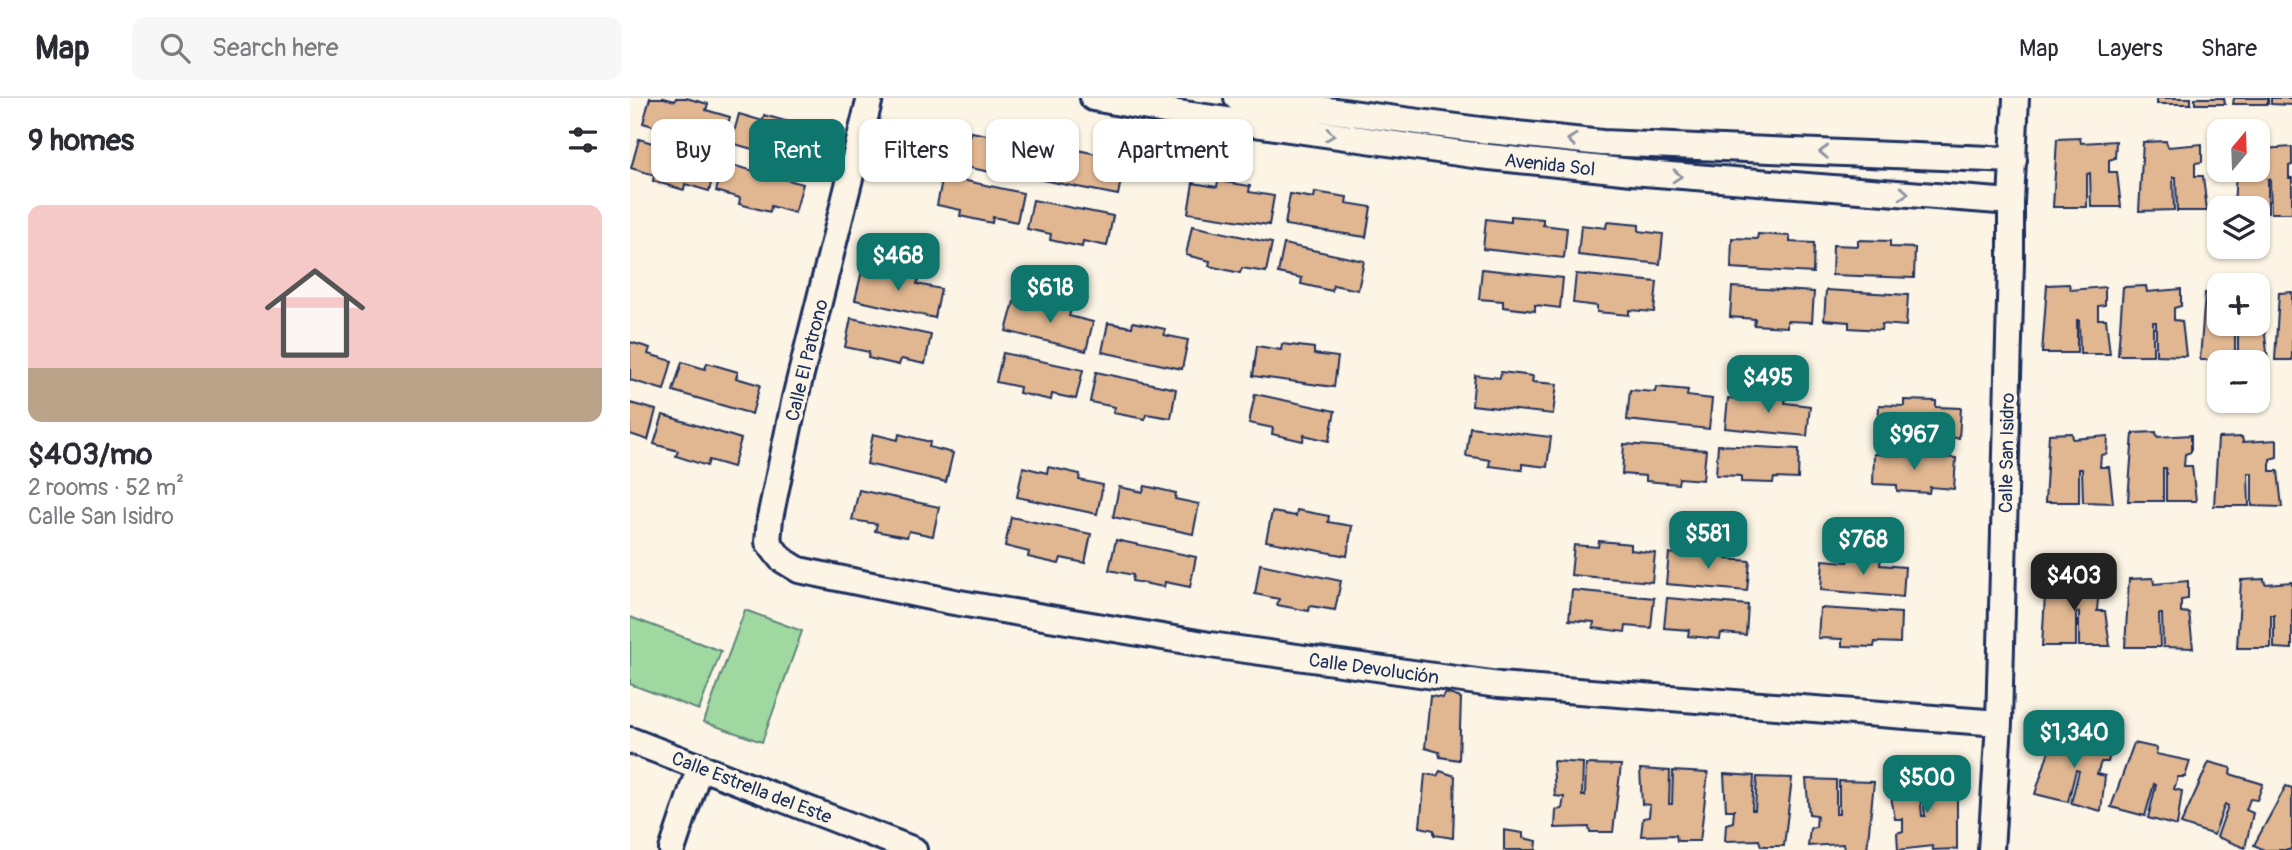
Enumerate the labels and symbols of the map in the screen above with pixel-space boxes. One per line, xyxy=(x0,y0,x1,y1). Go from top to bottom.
north arrow xyxy=(2207,119,2270,182)
one-way arrow xyxy=(1324,127,1335,142)
one-way arrow xyxy=(1566,133,1577,148)
one-way arrow xyxy=(1818,144,1829,159)
street label: Avenida Sol xyxy=(1503,148,1596,182)
one-way arrow xyxy=(1672,168,1683,183)
one-way arrow xyxy=(1899,185,1910,200)
pin: $468 xyxy=(857,234,939,293)
pin: $618 xyxy=(1009,266,1091,325)
street label: Calle El Patrono xyxy=(780,297,834,424)
pin: $495 xyxy=(1727,356,1809,415)
street label: Calle San Isidro xyxy=(1994,393,2020,513)
pin: $967 xyxy=(1873,412,1955,472)
pin: $581 xyxy=(1667,512,1749,571)
pin: $768 xyxy=(1822,518,1904,577)
pin: $403 xyxy=(2033,554,2115,613)
street label: Calle Devolución xyxy=(1307,648,1441,690)
pin: $1,340 xyxy=(2017,710,2131,770)
street label: Calle Estrella del Este xyxy=(668,746,836,830)
pin: $500 xyxy=(1886,756,1968,815)

